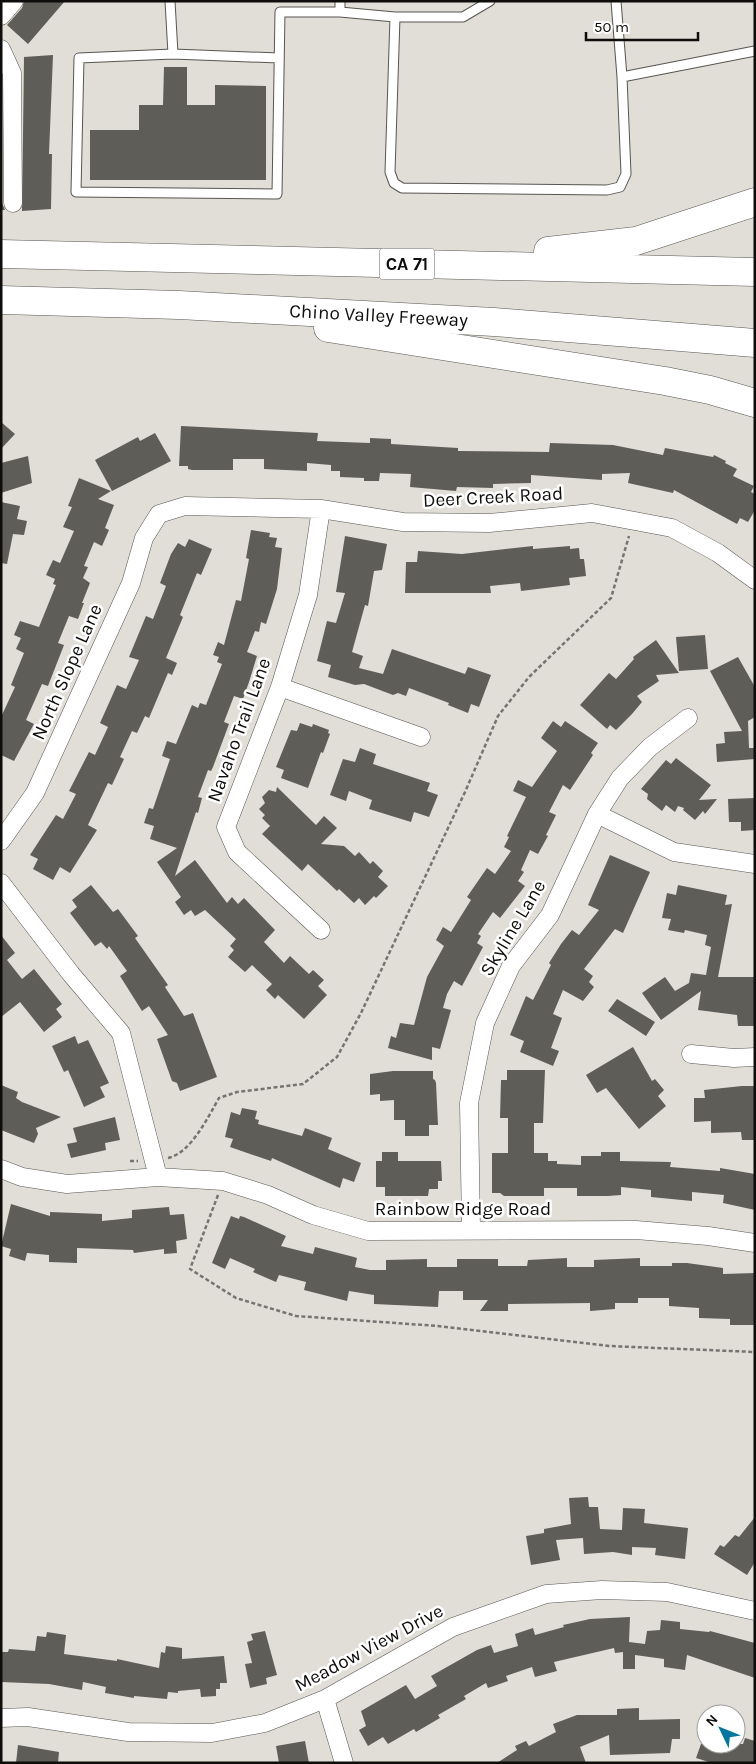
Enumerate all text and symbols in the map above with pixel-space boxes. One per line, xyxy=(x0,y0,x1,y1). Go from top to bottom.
scale bar xyxy=(586,10,698,42)
text: 50 m xyxy=(594,18,629,36)
road number: CA 71 xyxy=(380,248,434,280)
street label: Chino Valley Freeway xyxy=(289,300,469,332)
street label: Deer Creek Road xyxy=(422,482,564,512)
street label: North Slope Lane xyxy=(27,601,107,743)
street label: Navaho Trail Lane xyxy=(203,655,275,805)
street label: Skyline Lane xyxy=(476,876,550,980)
street label: Rainbow Ridge Road xyxy=(375,1198,551,1220)
street label: Meadow View Drive xyxy=(291,1600,447,1696)
north arrow xyxy=(696,1704,746,1754)
text: N xyxy=(702,1711,722,1730)

